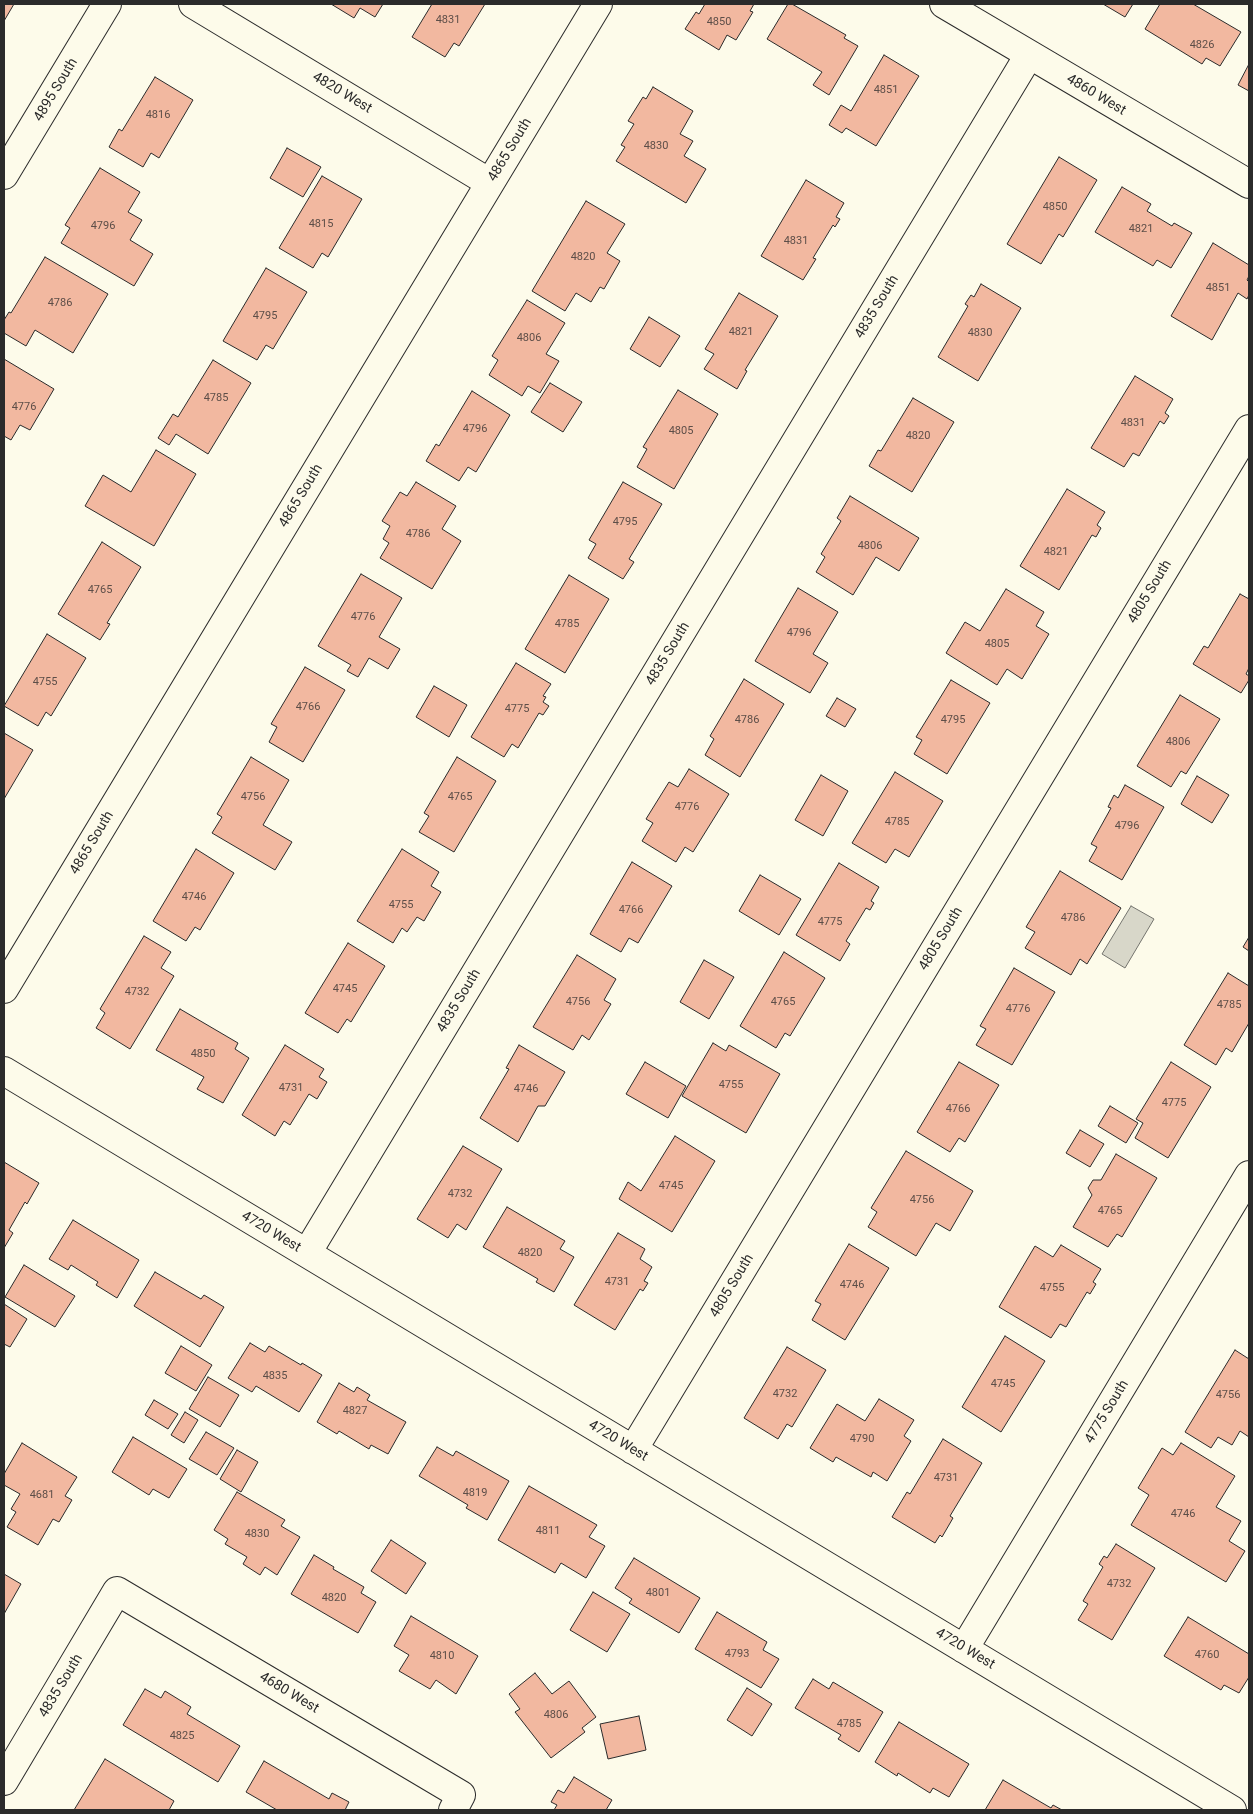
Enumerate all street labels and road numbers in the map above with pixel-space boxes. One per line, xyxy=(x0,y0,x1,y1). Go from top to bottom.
street label: 4895 South xyxy=(30,55,82,125)
street label: 4820 West xyxy=(309,69,375,117)
street label: 4860 West xyxy=(1063,71,1129,119)
street label: 4865 South xyxy=(484,115,536,185)
street label: 4835 South xyxy=(851,272,903,342)
street label: 4865 South xyxy=(275,461,327,531)
street label: 4805 South xyxy=(1124,557,1176,627)
street label: 4835 South xyxy=(642,619,694,689)
street label: 4865 South xyxy=(66,808,118,878)
street label: 4805 South xyxy=(915,904,967,974)
street label: 4835 South xyxy=(433,966,485,1036)
street label: 4720 West xyxy=(238,1208,304,1256)
street label: 4805 South xyxy=(706,1251,758,1321)
street label: 4775 South xyxy=(1081,1377,1133,1447)
street label: 4720 West xyxy=(585,1417,651,1465)
street label: 4720 West xyxy=(932,1625,998,1673)
street label: 4835 South xyxy=(35,1651,87,1721)
street label: 4680 West xyxy=(256,1669,322,1717)

